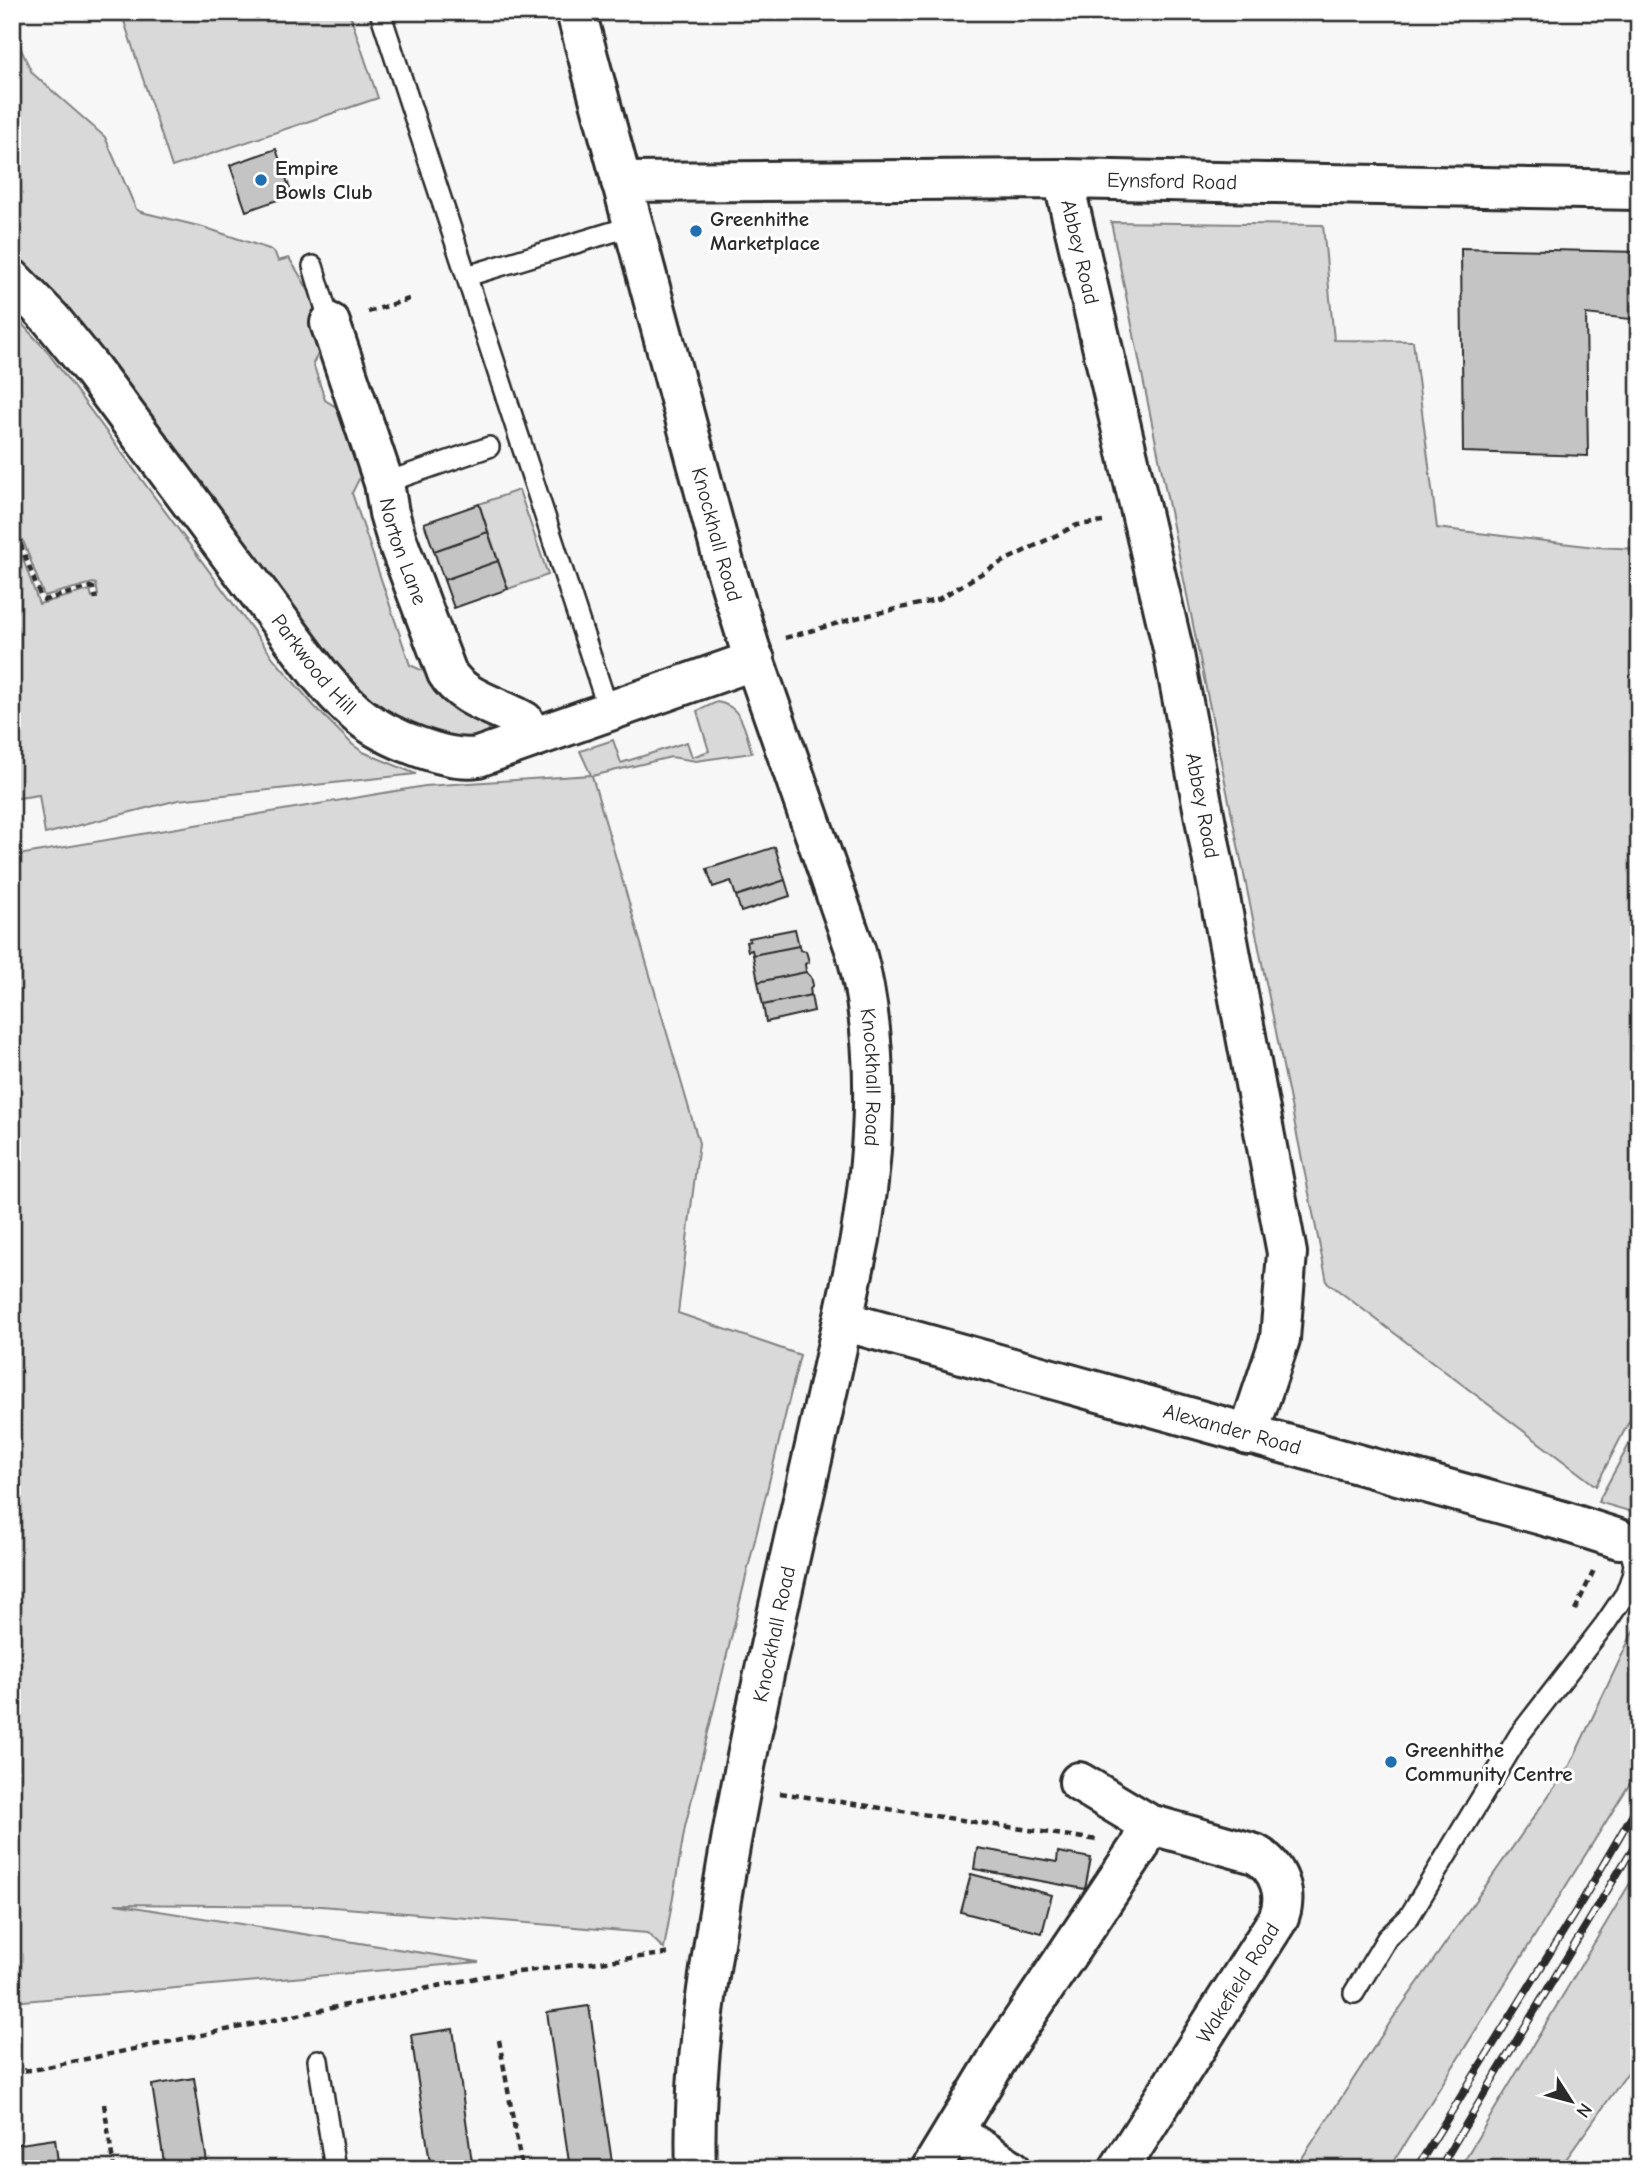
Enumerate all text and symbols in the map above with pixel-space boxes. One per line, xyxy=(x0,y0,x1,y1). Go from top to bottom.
place label: Empire Bowls Club xyxy=(275,156,373,204)
street label: Eynsford Road xyxy=(1107,168,1237,194)
marker: Empire Bowls Club xyxy=(253,172,269,188)
street label: Abbey Road xyxy=(1056,197,1104,307)
place label: Greenhithe Marketplace xyxy=(710,207,820,255)
marker: Greenhithe Marketplace xyxy=(688,223,704,239)
street label: Knockhall Road xyxy=(687,464,747,604)
street label: Norton Lane xyxy=(375,496,432,608)
street label: Parkwood Hill xyxy=(267,609,361,720)
street label: Abbey Road xyxy=(1181,751,1224,860)
street label: Knockhall Road xyxy=(856,1007,885,1147)
street label: Alexander Road xyxy=(1161,1399,1304,1460)
street label: Knockhall Road xyxy=(748,1564,800,1704)
place label: Greenhithe Community Centre xyxy=(1405,1738,1573,1786)
marker: Greenhithe Community Centre xyxy=(1383,1754,1399,1770)
street label: Wakefield Road xyxy=(1191,1919,1285,2047)
north arrow xyxy=(1536,2066,1606,2136)
text: N xyxy=(1571,2099,1596,2122)

